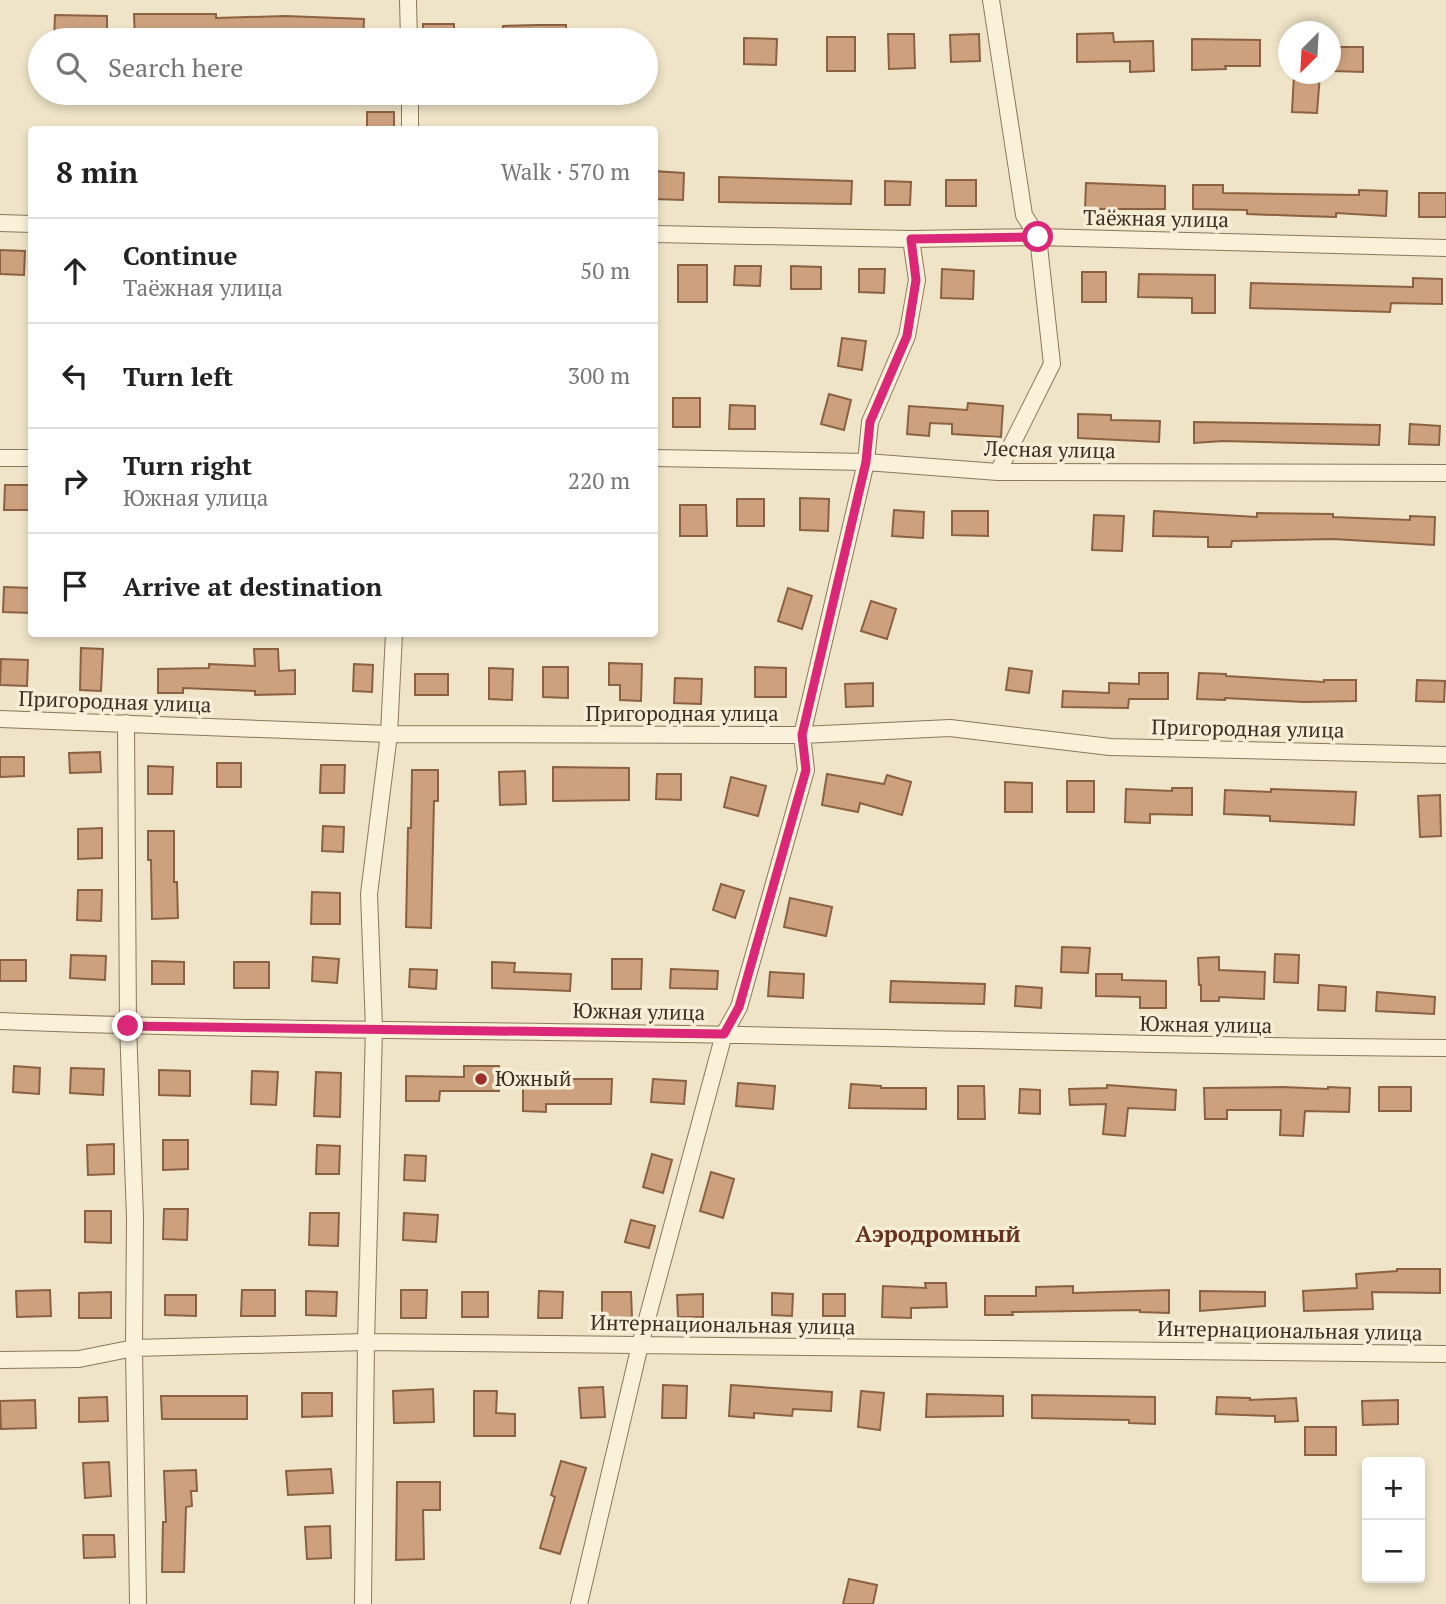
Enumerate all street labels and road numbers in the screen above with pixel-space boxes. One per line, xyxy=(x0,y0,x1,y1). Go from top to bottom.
street label: Таёжная улица xyxy=(1083,203,1230,233)
street label: Лесная улица xyxy=(983,434,1116,464)
street label: Пригородная улица xyxy=(18,684,212,718)
street label: Пригородная улица xyxy=(585,699,779,727)
street label: Пригородная улица xyxy=(1151,712,1345,744)
street label: Южная улица xyxy=(572,996,706,1026)
street label: Южная улица xyxy=(1139,1009,1273,1039)
street label: Интернациональная улица xyxy=(590,1308,856,1340)
street label: Интернациональная улица xyxy=(1157,1314,1423,1346)

